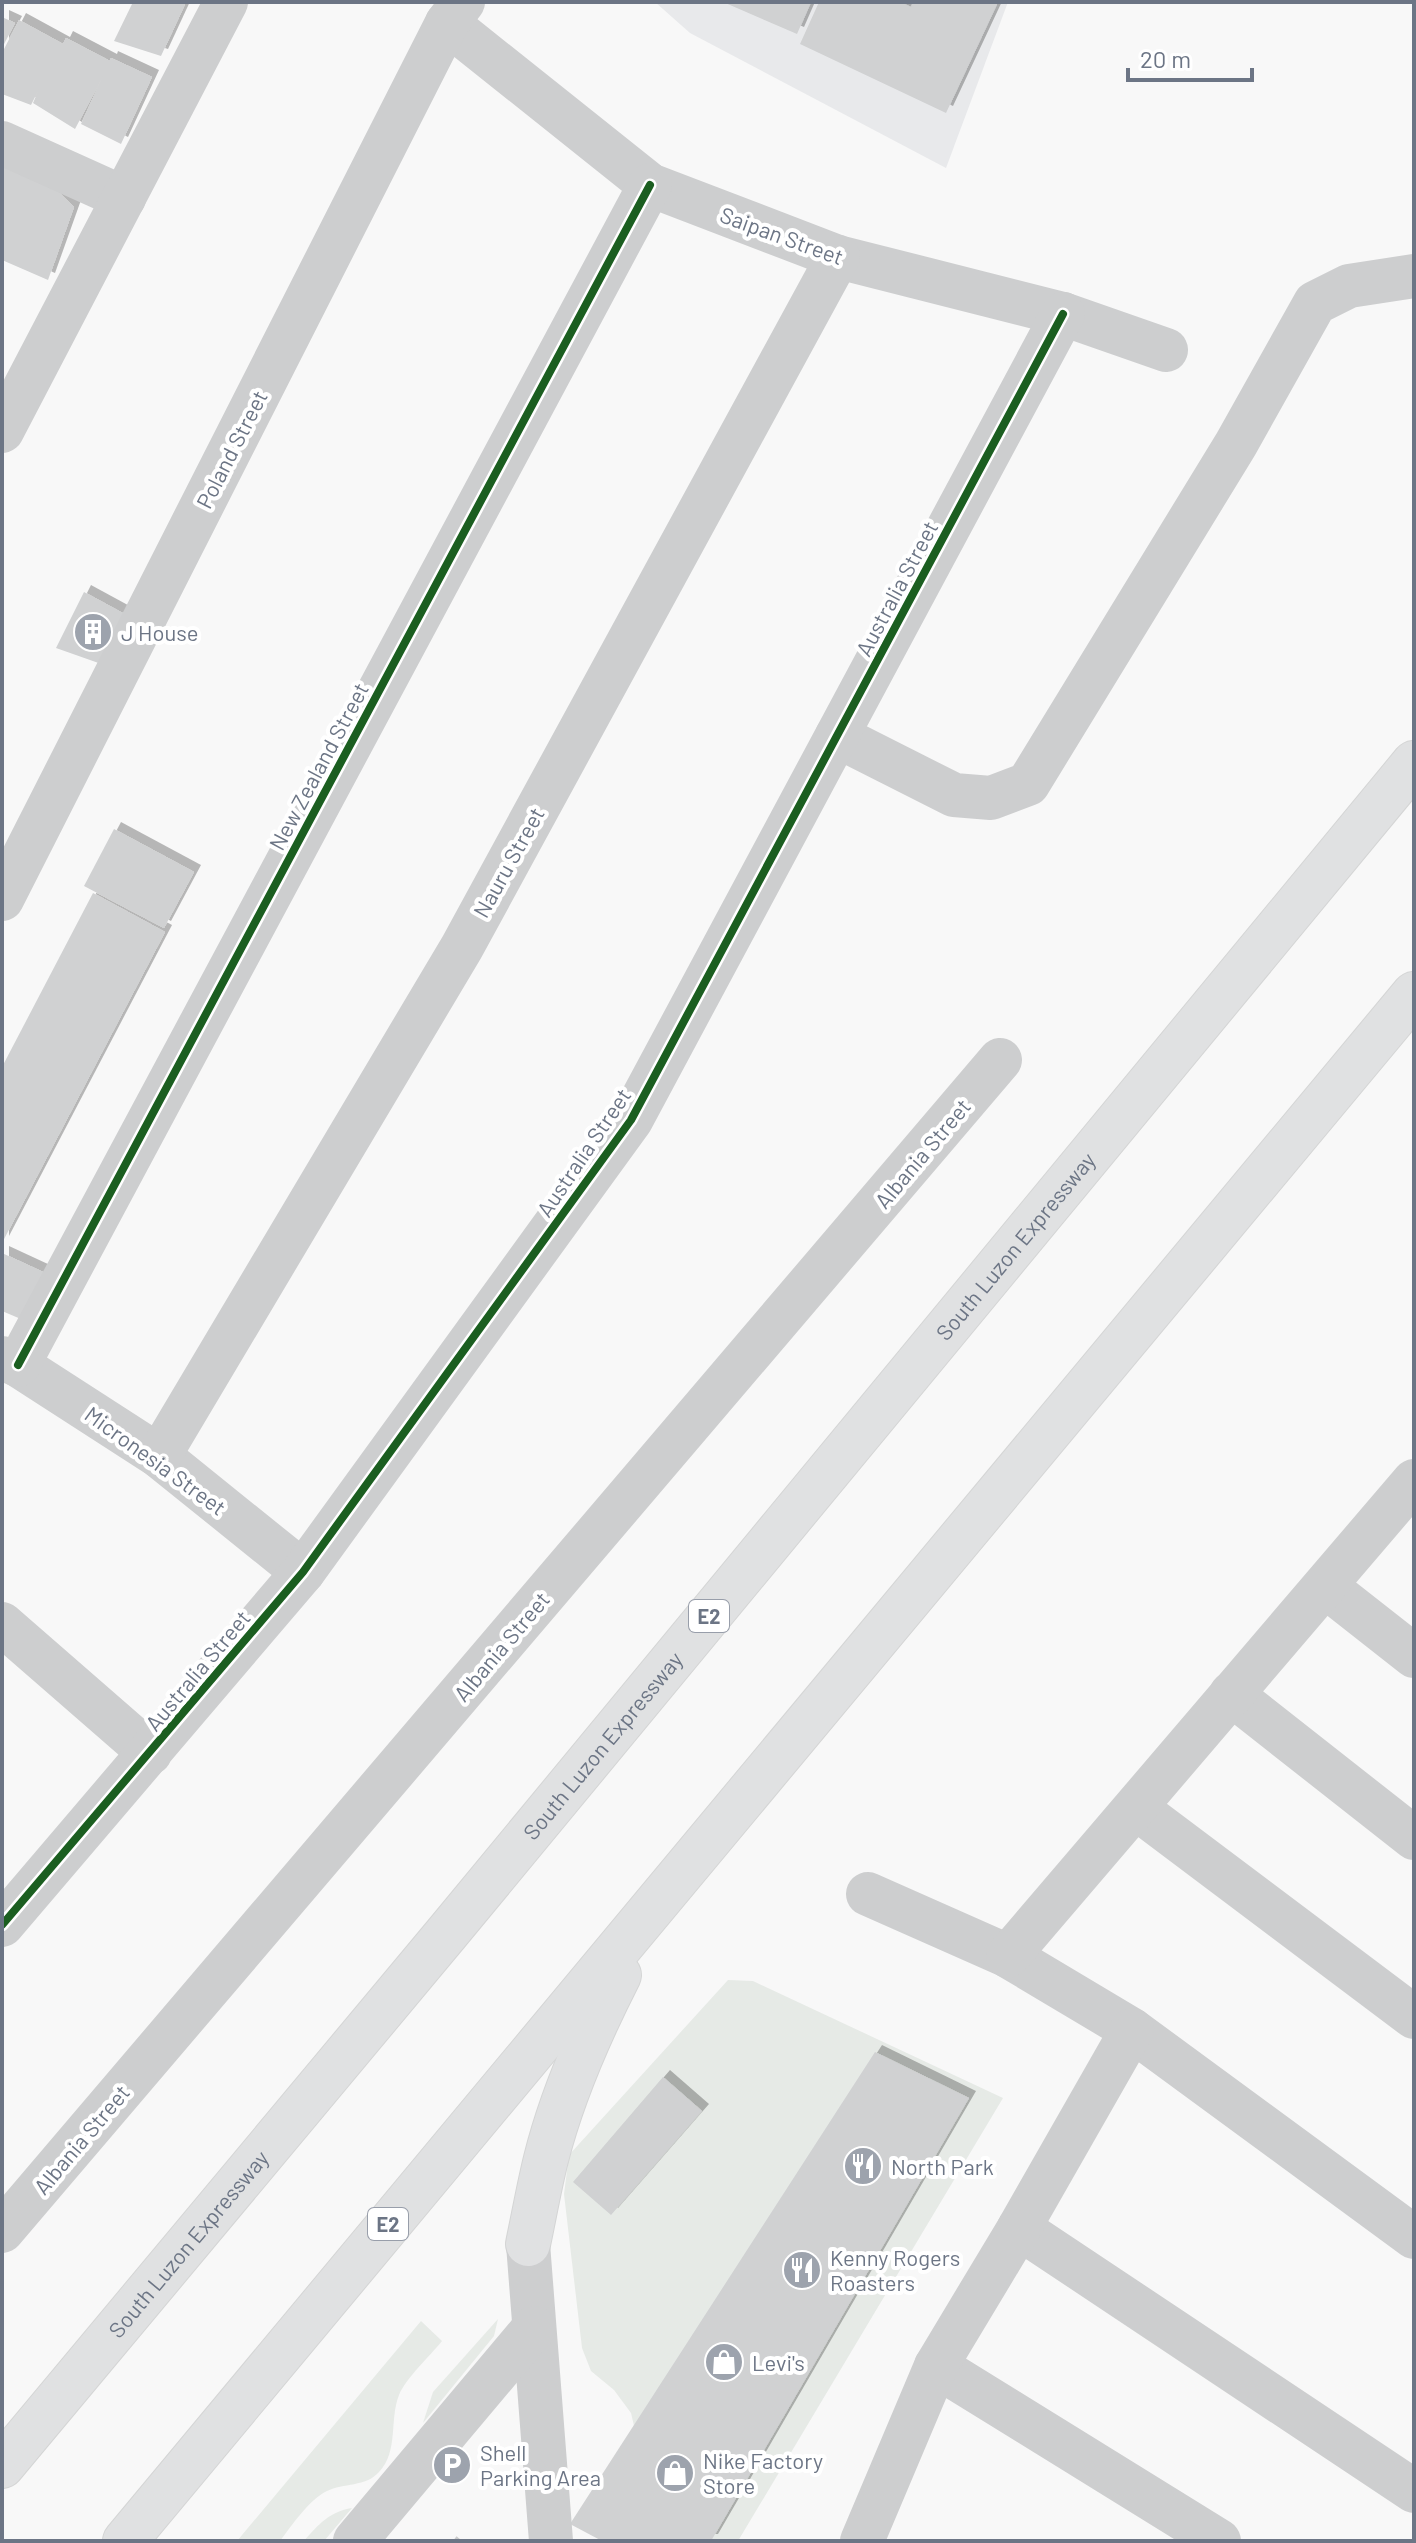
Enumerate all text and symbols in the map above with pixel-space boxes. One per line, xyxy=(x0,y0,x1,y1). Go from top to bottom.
scale bar xyxy=(1128,32,1252,82)
text: 20 m xyxy=(1140,44,1191,73)
street label: Saipan Street xyxy=(717,201,847,269)
street label: Poland Street xyxy=(190,386,272,512)
street label: Australia Street xyxy=(849,516,943,660)
building icon: J House xyxy=(72,611,114,653)
place label: J House xyxy=(121,619,199,645)
street label: New Zealand Street xyxy=(263,678,373,854)
street label: Nauru Street xyxy=(467,802,549,922)
street label: Australia Street xyxy=(530,1083,636,1221)
street label: Albania Street xyxy=(869,1093,975,1213)
street label: South Luzon Expressway xyxy=(930,1147,1100,1345)
street label: Micronesia Street xyxy=(80,1400,232,1520)
street label: Albania Street xyxy=(448,1586,554,1706)
road number: E2 xyxy=(689,1600,729,1632)
street label: Australia Street xyxy=(139,1604,255,1736)
street label: South Luzon Expressway xyxy=(517,1646,687,1844)
street label: Albania Street xyxy=(28,2079,134,2199)
street label: South Luzon Expressway xyxy=(102,2145,273,2342)
restaurant icon: North Park xyxy=(842,2145,884,2187)
place label: North Park xyxy=(891,2153,994,2179)
road number: E2 xyxy=(368,2208,408,2240)
place label: Kenny Rogers Roasters xyxy=(830,2244,960,2295)
restaurant icon: Kenny Rogers Roasters xyxy=(781,2249,823,2291)
shop icon: Levi's xyxy=(703,2341,745,2383)
place label: Levi's xyxy=(752,2349,805,2375)
place label: Shell Parking Area xyxy=(480,2439,601,2490)
parking icon: Shell Parking Area xyxy=(431,2444,473,2486)
place label: Nike Factory Store xyxy=(703,2447,823,2498)
shop icon: Nike Factory Store xyxy=(654,2452,696,2494)

